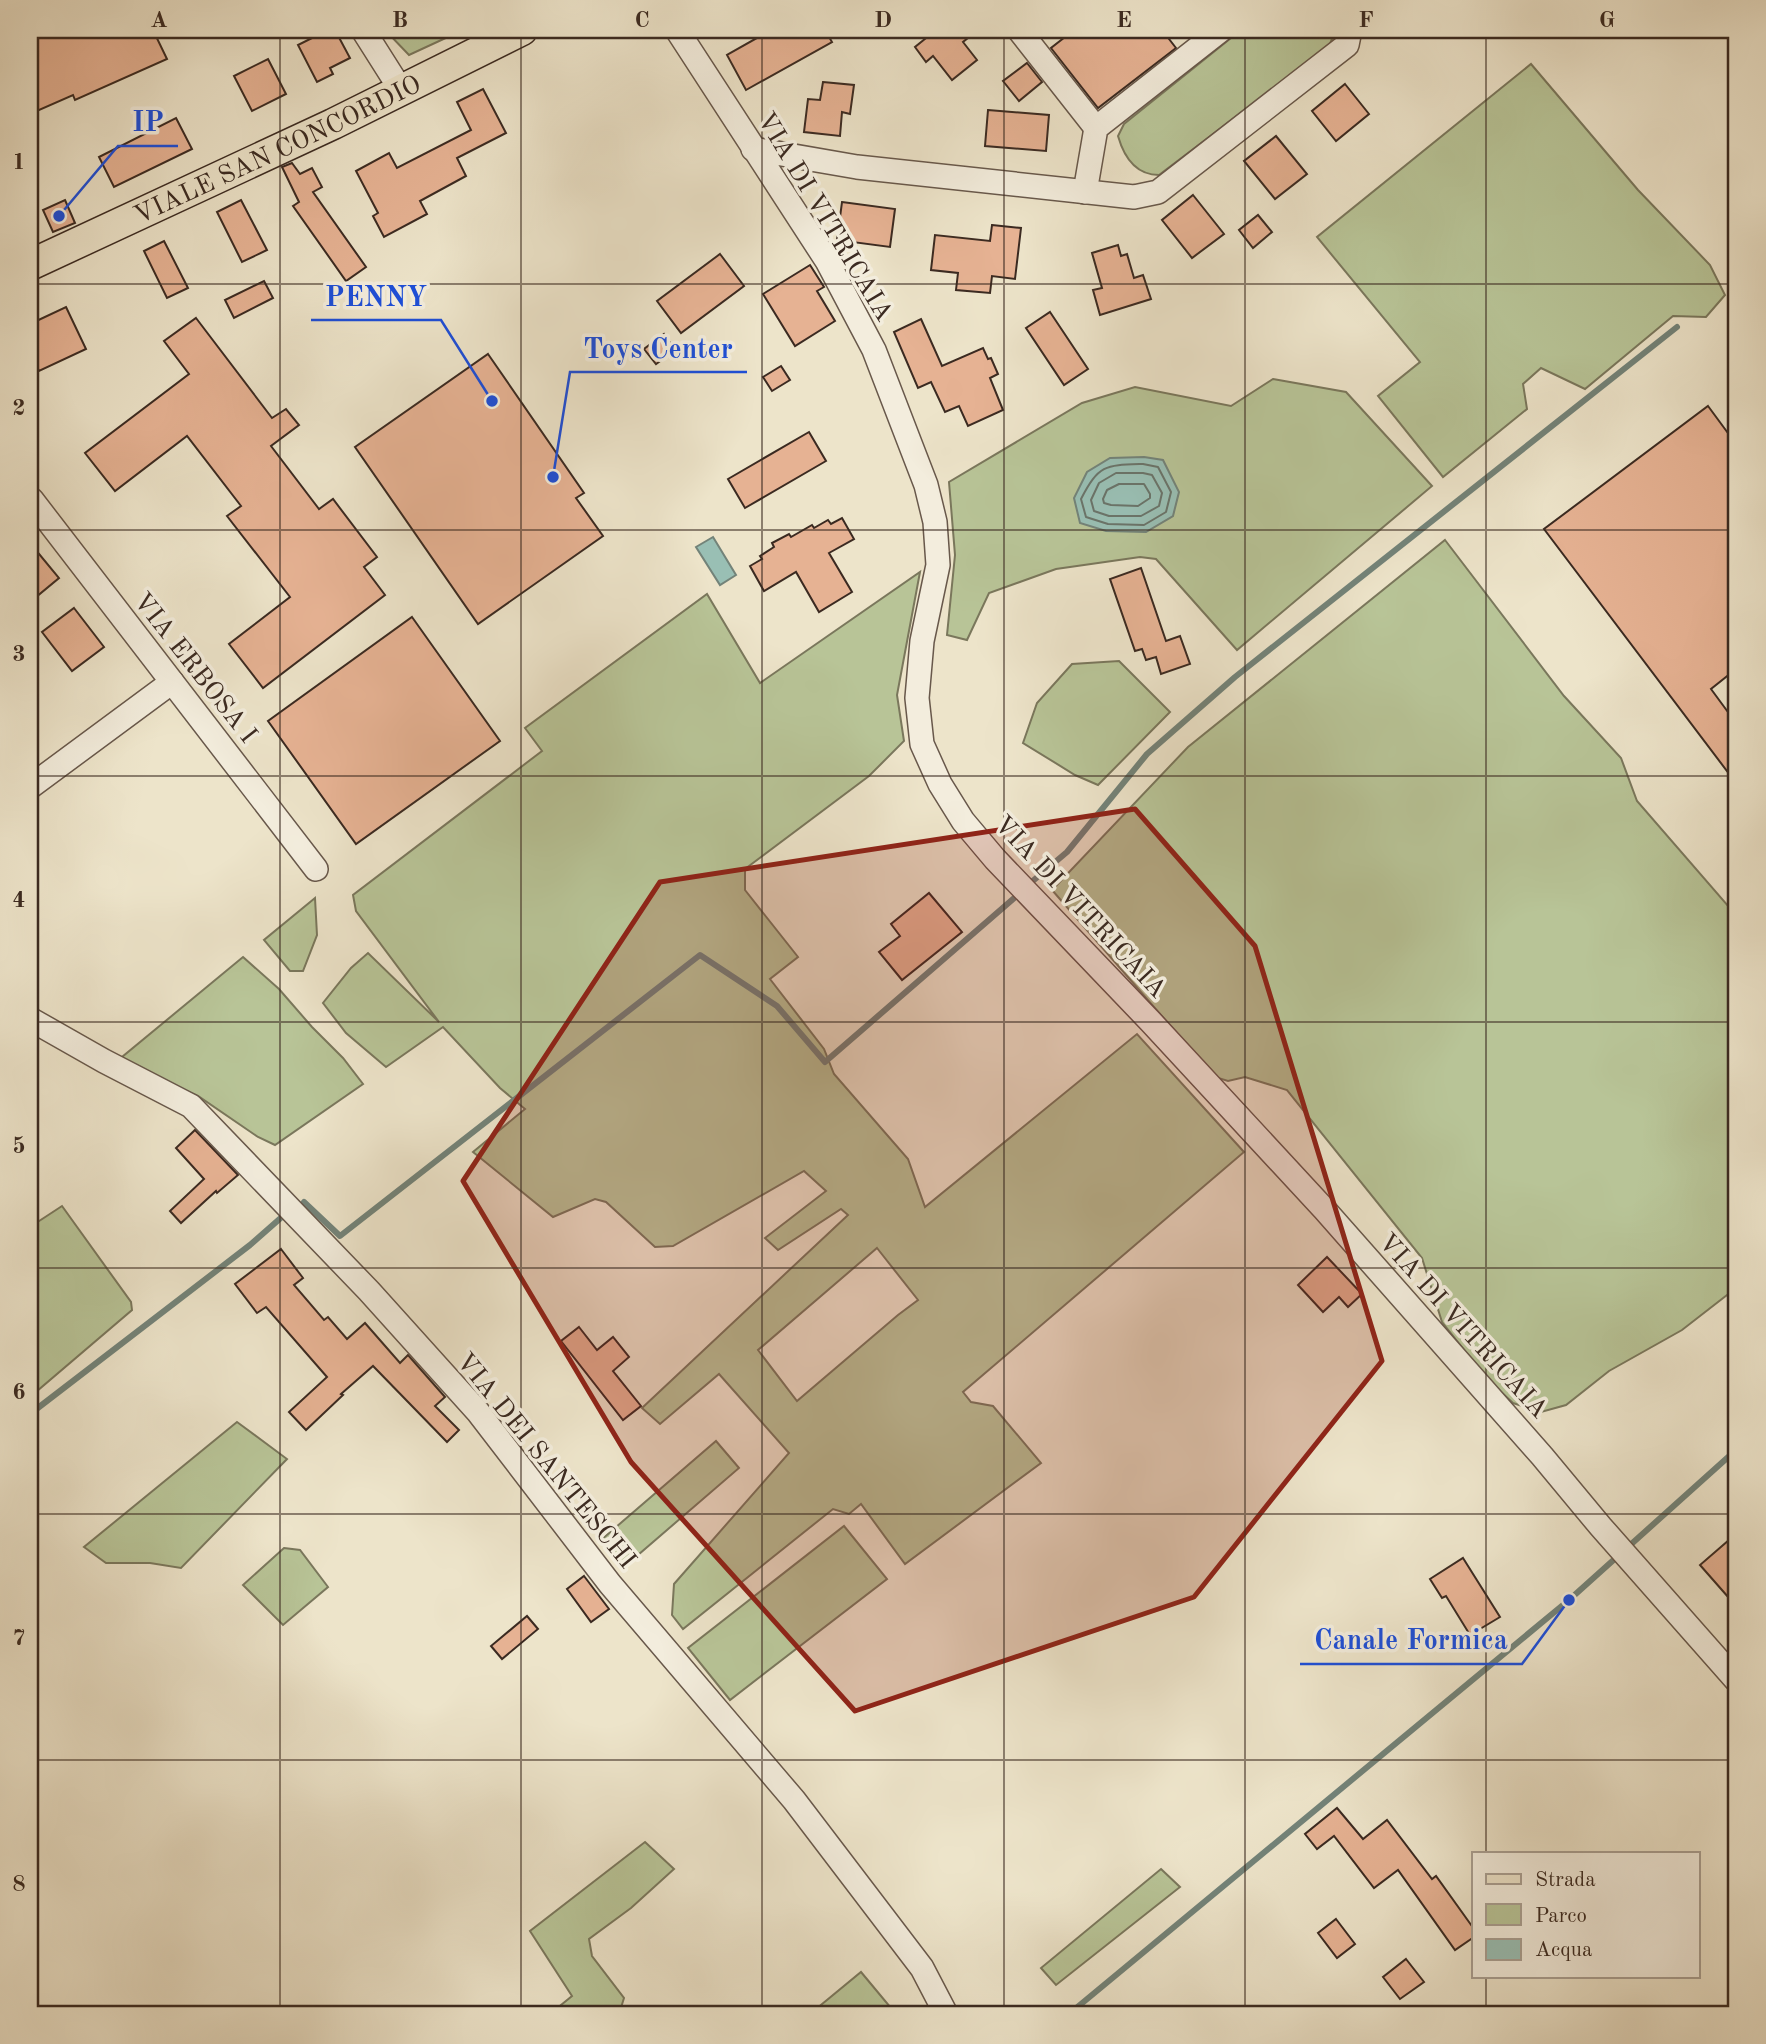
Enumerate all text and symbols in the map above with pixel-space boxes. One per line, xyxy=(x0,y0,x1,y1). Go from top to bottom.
text: A xyxy=(150,9,168,32)
text: B xyxy=(392,9,408,32)
text: C xyxy=(634,9,650,32)
text: D xyxy=(874,9,892,32)
text: E xyxy=(1116,9,1132,32)
text: F xyxy=(1358,9,1374,32)
text: G xyxy=(1599,9,1615,32)
street label: VIALE SAN CONCORDIO xyxy=(130,71,426,230)
callout: IP xyxy=(118,97,178,146)
street label: VIA DI VITRICAIA xyxy=(752,108,897,326)
text: IP xyxy=(132,110,164,138)
text: 1 xyxy=(12,151,26,174)
callout: PENNY xyxy=(311,271,441,320)
text: PENNY xyxy=(325,285,427,313)
callout: Toys Center xyxy=(570,323,747,372)
text: Toys Center xyxy=(583,337,733,365)
text: 2 xyxy=(12,397,26,420)
street label: VIA ERBOSA I xyxy=(128,588,261,748)
text: 3 xyxy=(12,643,26,666)
street label: VIA DI VITRICAIA xyxy=(989,811,1171,1004)
text: 4 xyxy=(12,889,26,912)
text: 5 xyxy=(12,1135,26,1158)
street label: VIA DI VITRICAIA xyxy=(1373,1229,1552,1424)
street label: VIA DEI SANTESCHI xyxy=(451,1348,640,1574)
text: 6 xyxy=(12,1381,26,1404)
callout: Canale Formica xyxy=(1300,1615,1522,1664)
text: 7 xyxy=(12,1627,26,1650)
text: Canale Formica xyxy=(1314,1628,1508,1656)
legend xyxy=(1472,1852,1700,1978)
text: Strada xyxy=(1535,1870,1596,1891)
text: 8 xyxy=(12,1873,26,1896)
text: Parco xyxy=(1535,1906,1587,1927)
text: Acqua xyxy=(1535,1940,1592,1961)

